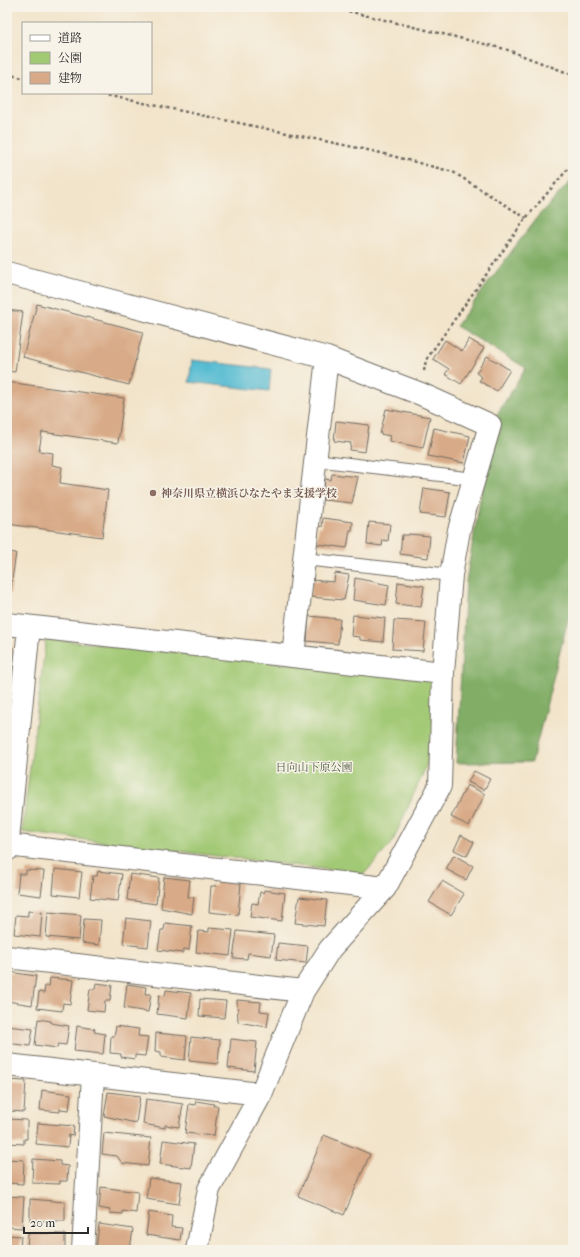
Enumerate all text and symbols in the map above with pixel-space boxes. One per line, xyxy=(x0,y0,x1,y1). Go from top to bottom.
legend xyxy=(22,22,152,94)
text: 道路 xyxy=(58,31,82,45)
text: 公園 xyxy=(58,51,82,65)
text: 建物 xyxy=(58,71,82,85)
place label: 神奈川県立横浜ひなたやま支援学校 xyxy=(161,487,337,500)
marker: 神奈川県立横浜ひなたやま支援学校 xyxy=(148,488,158,498)
park label: 日向山下原公園 xyxy=(276,761,353,774)
scale bar xyxy=(24,1209,88,1235)
text: 20 m xyxy=(30,1216,55,1230)

